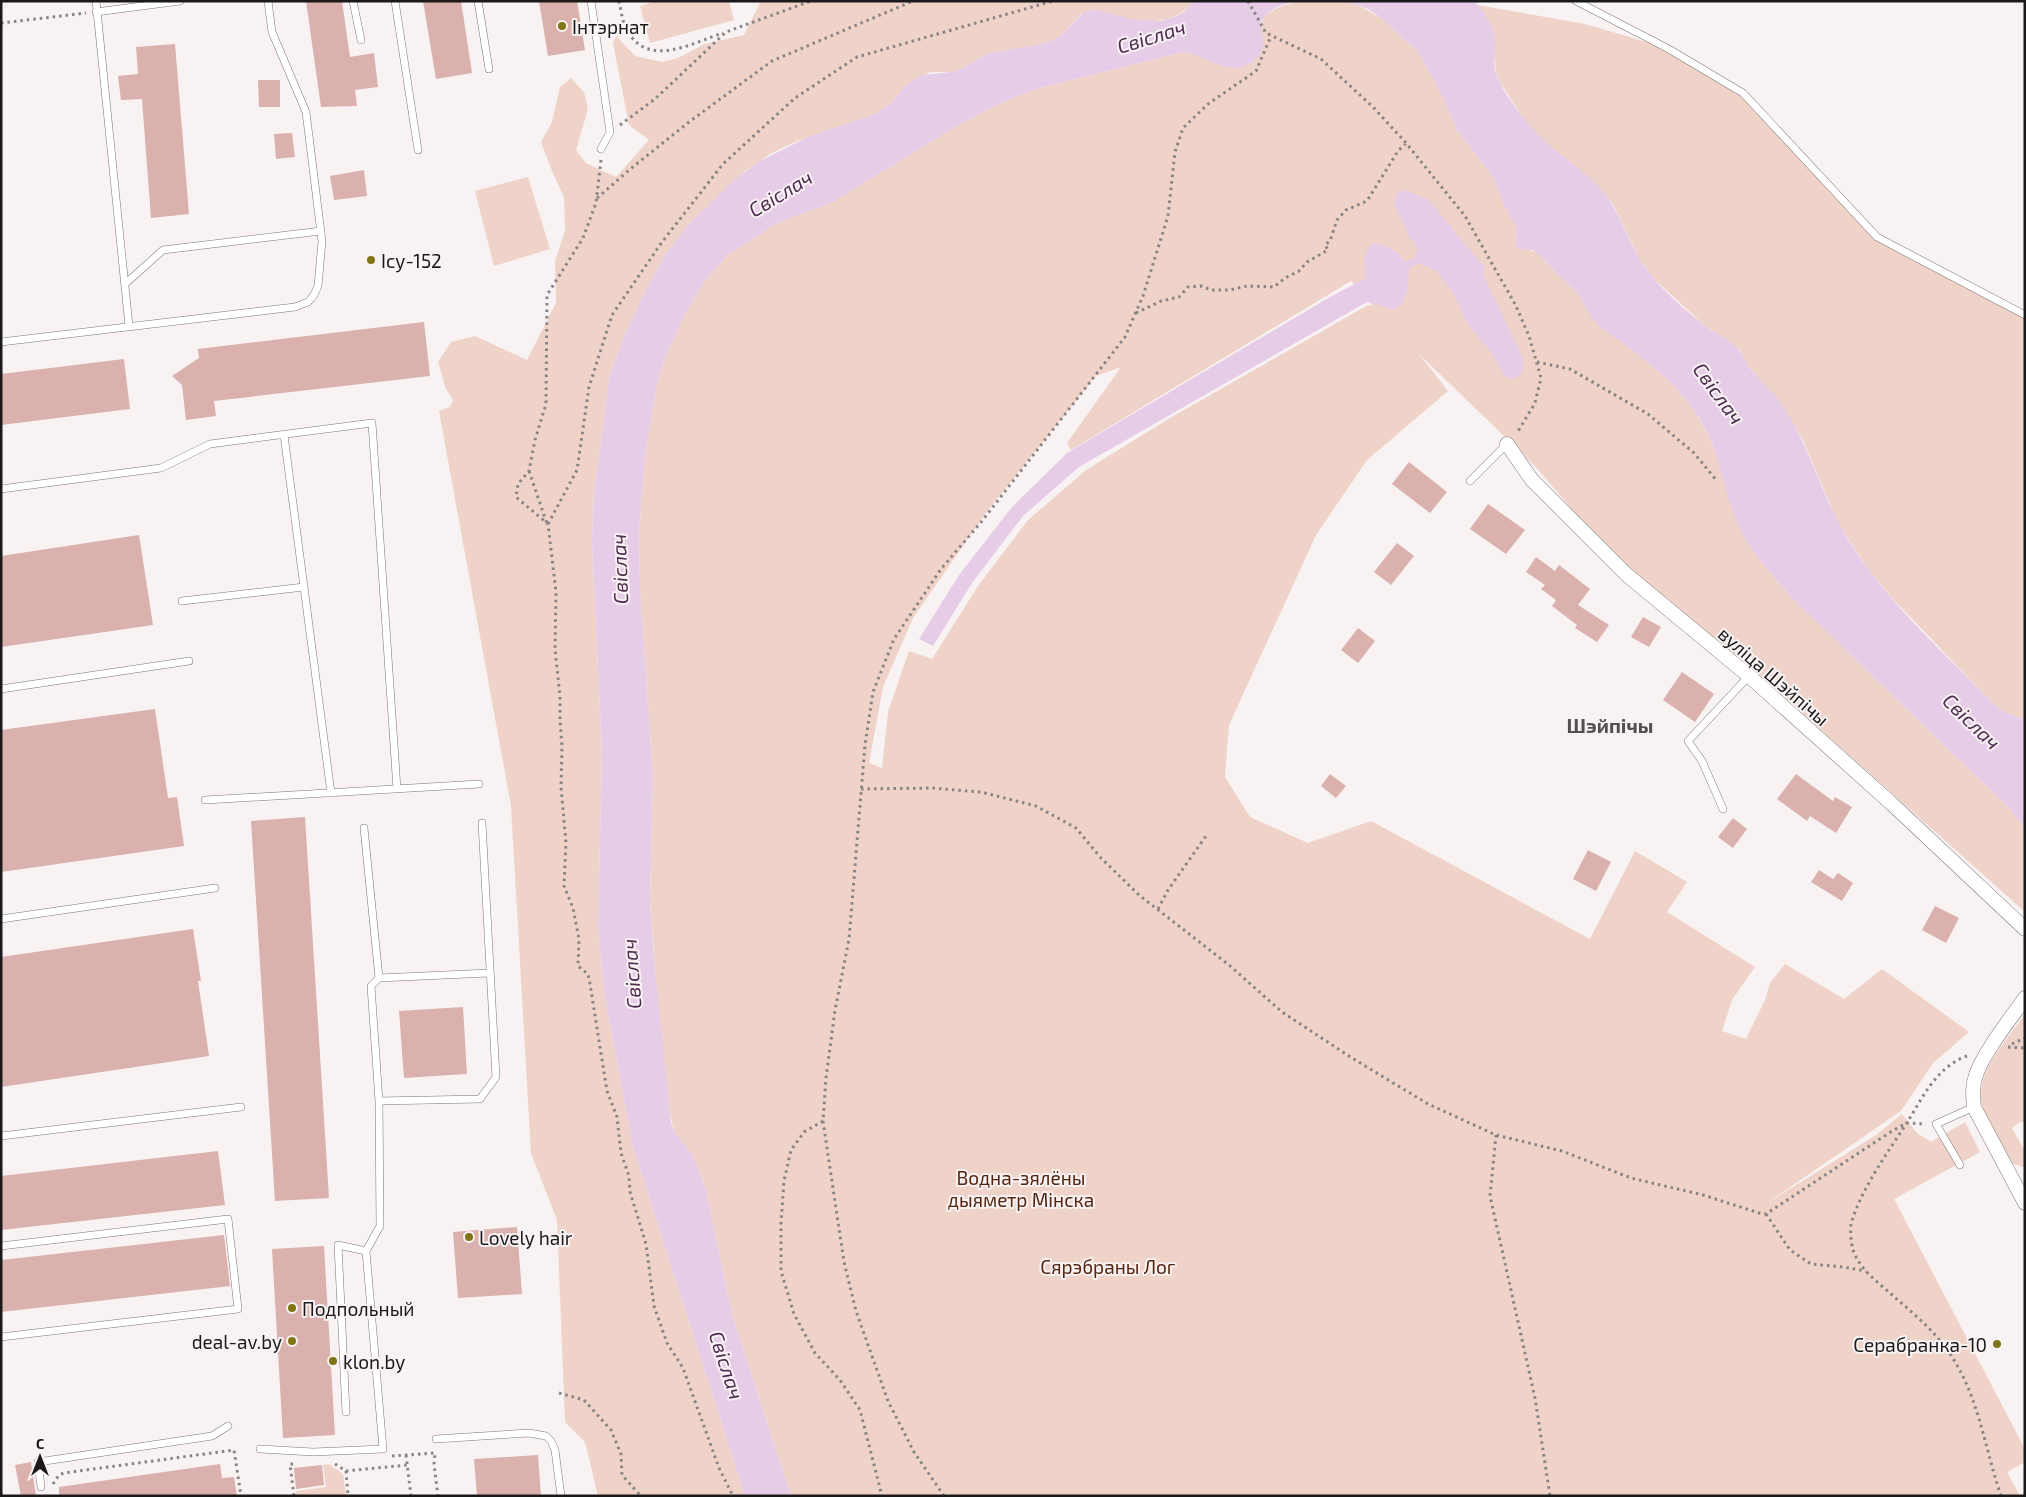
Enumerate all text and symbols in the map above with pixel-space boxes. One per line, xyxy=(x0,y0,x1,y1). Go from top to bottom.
water label: Свіслач xyxy=(1114,14,1188,58)
place label: Інтэрнат xyxy=(572,15,649,38)
marker: Інтэрнат xyxy=(556,20,568,32)
water label: Свіслач xyxy=(744,165,816,221)
place label: Ісу-152 xyxy=(381,249,442,273)
marker: Ісу-152 xyxy=(365,254,377,266)
water label: Свіслач xyxy=(1689,357,1749,429)
water label: Свіслач xyxy=(606,533,632,605)
street label: вуліца Шэйпічы xyxy=(1713,622,1834,731)
water label: Свіслач xyxy=(1938,688,2006,754)
district label: Шэйпічы xyxy=(1567,713,1653,737)
water label: Свіслач xyxy=(617,938,645,1010)
park label: Водна-зялёны дыяметр Мінска xyxy=(948,1166,1094,1211)
place label: Lovely hair xyxy=(479,1226,573,1249)
marker: Lovely hair xyxy=(463,1231,475,1243)
park label: Сярэбраны Лог xyxy=(1040,1255,1176,1278)
place label: Подпольный xyxy=(302,1297,414,1320)
marker: Подпольный xyxy=(286,1302,298,1314)
water label: Свіслач xyxy=(705,1328,749,1402)
place label: deal-av.by xyxy=(192,1330,282,1353)
place label: Серабранка-10 xyxy=(1853,1333,1987,1356)
marker: deal-av.by xyxy=(286,1335,298,1347)
marker: Серабранка-10 xyxy=(1991,1338,2003,1350)
place label: klon.by xyxy=(343,1350,405,1373)
marker: klon.by xyxy=(327,1355,339,1367)
north arrow xyxy=(15,1432,65,1482)
text: С xyxy=(36,1435,44,1452)

